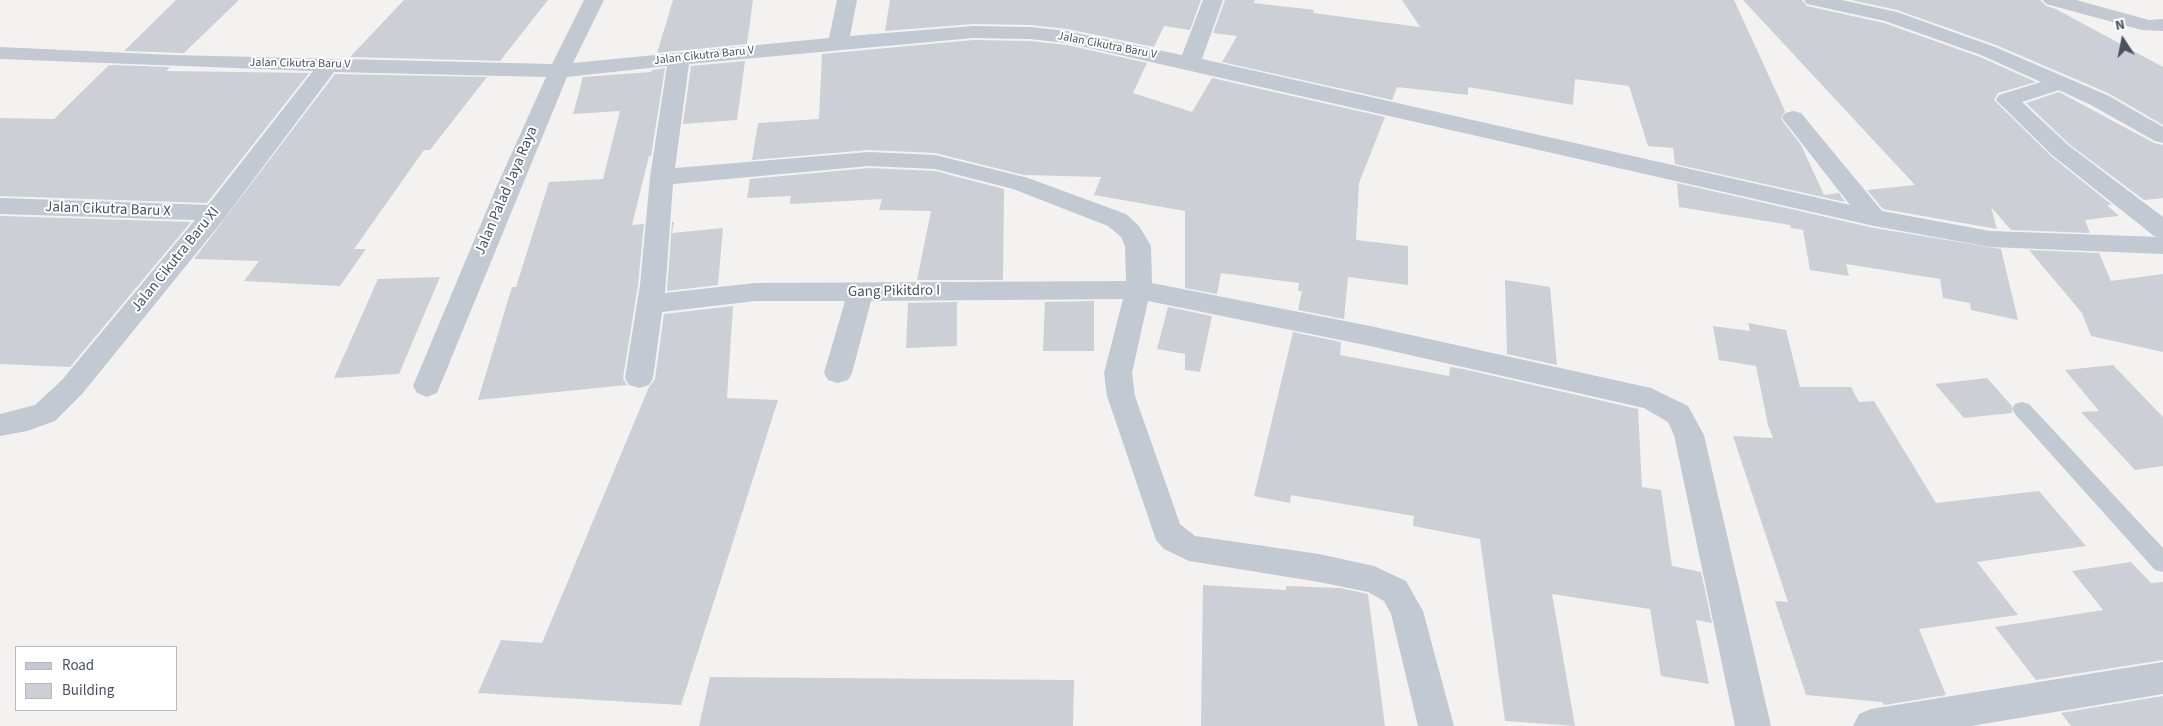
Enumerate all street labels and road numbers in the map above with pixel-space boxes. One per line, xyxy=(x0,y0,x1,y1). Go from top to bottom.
street label: Jalan Cikutra Baru V xyxy=(1056,29,1158,63)
street label: Jalan Cikutra Baru V xyxy=(653,44,755,68)
street label: Jalan Cikutra Baru V xyxy=(250,56,350,72)
street label: Jalan Palad Jaya Raya xyxy=(472,124,542,258)
street label: Jalan Cikutra Baru X xyxy=(45,199,171,221)
street label: Jalan Cikutra Baru XI xyxy=(128,204,224,316)
street label: Gang Pikitdro I xyxy=(848,282,940,302)

